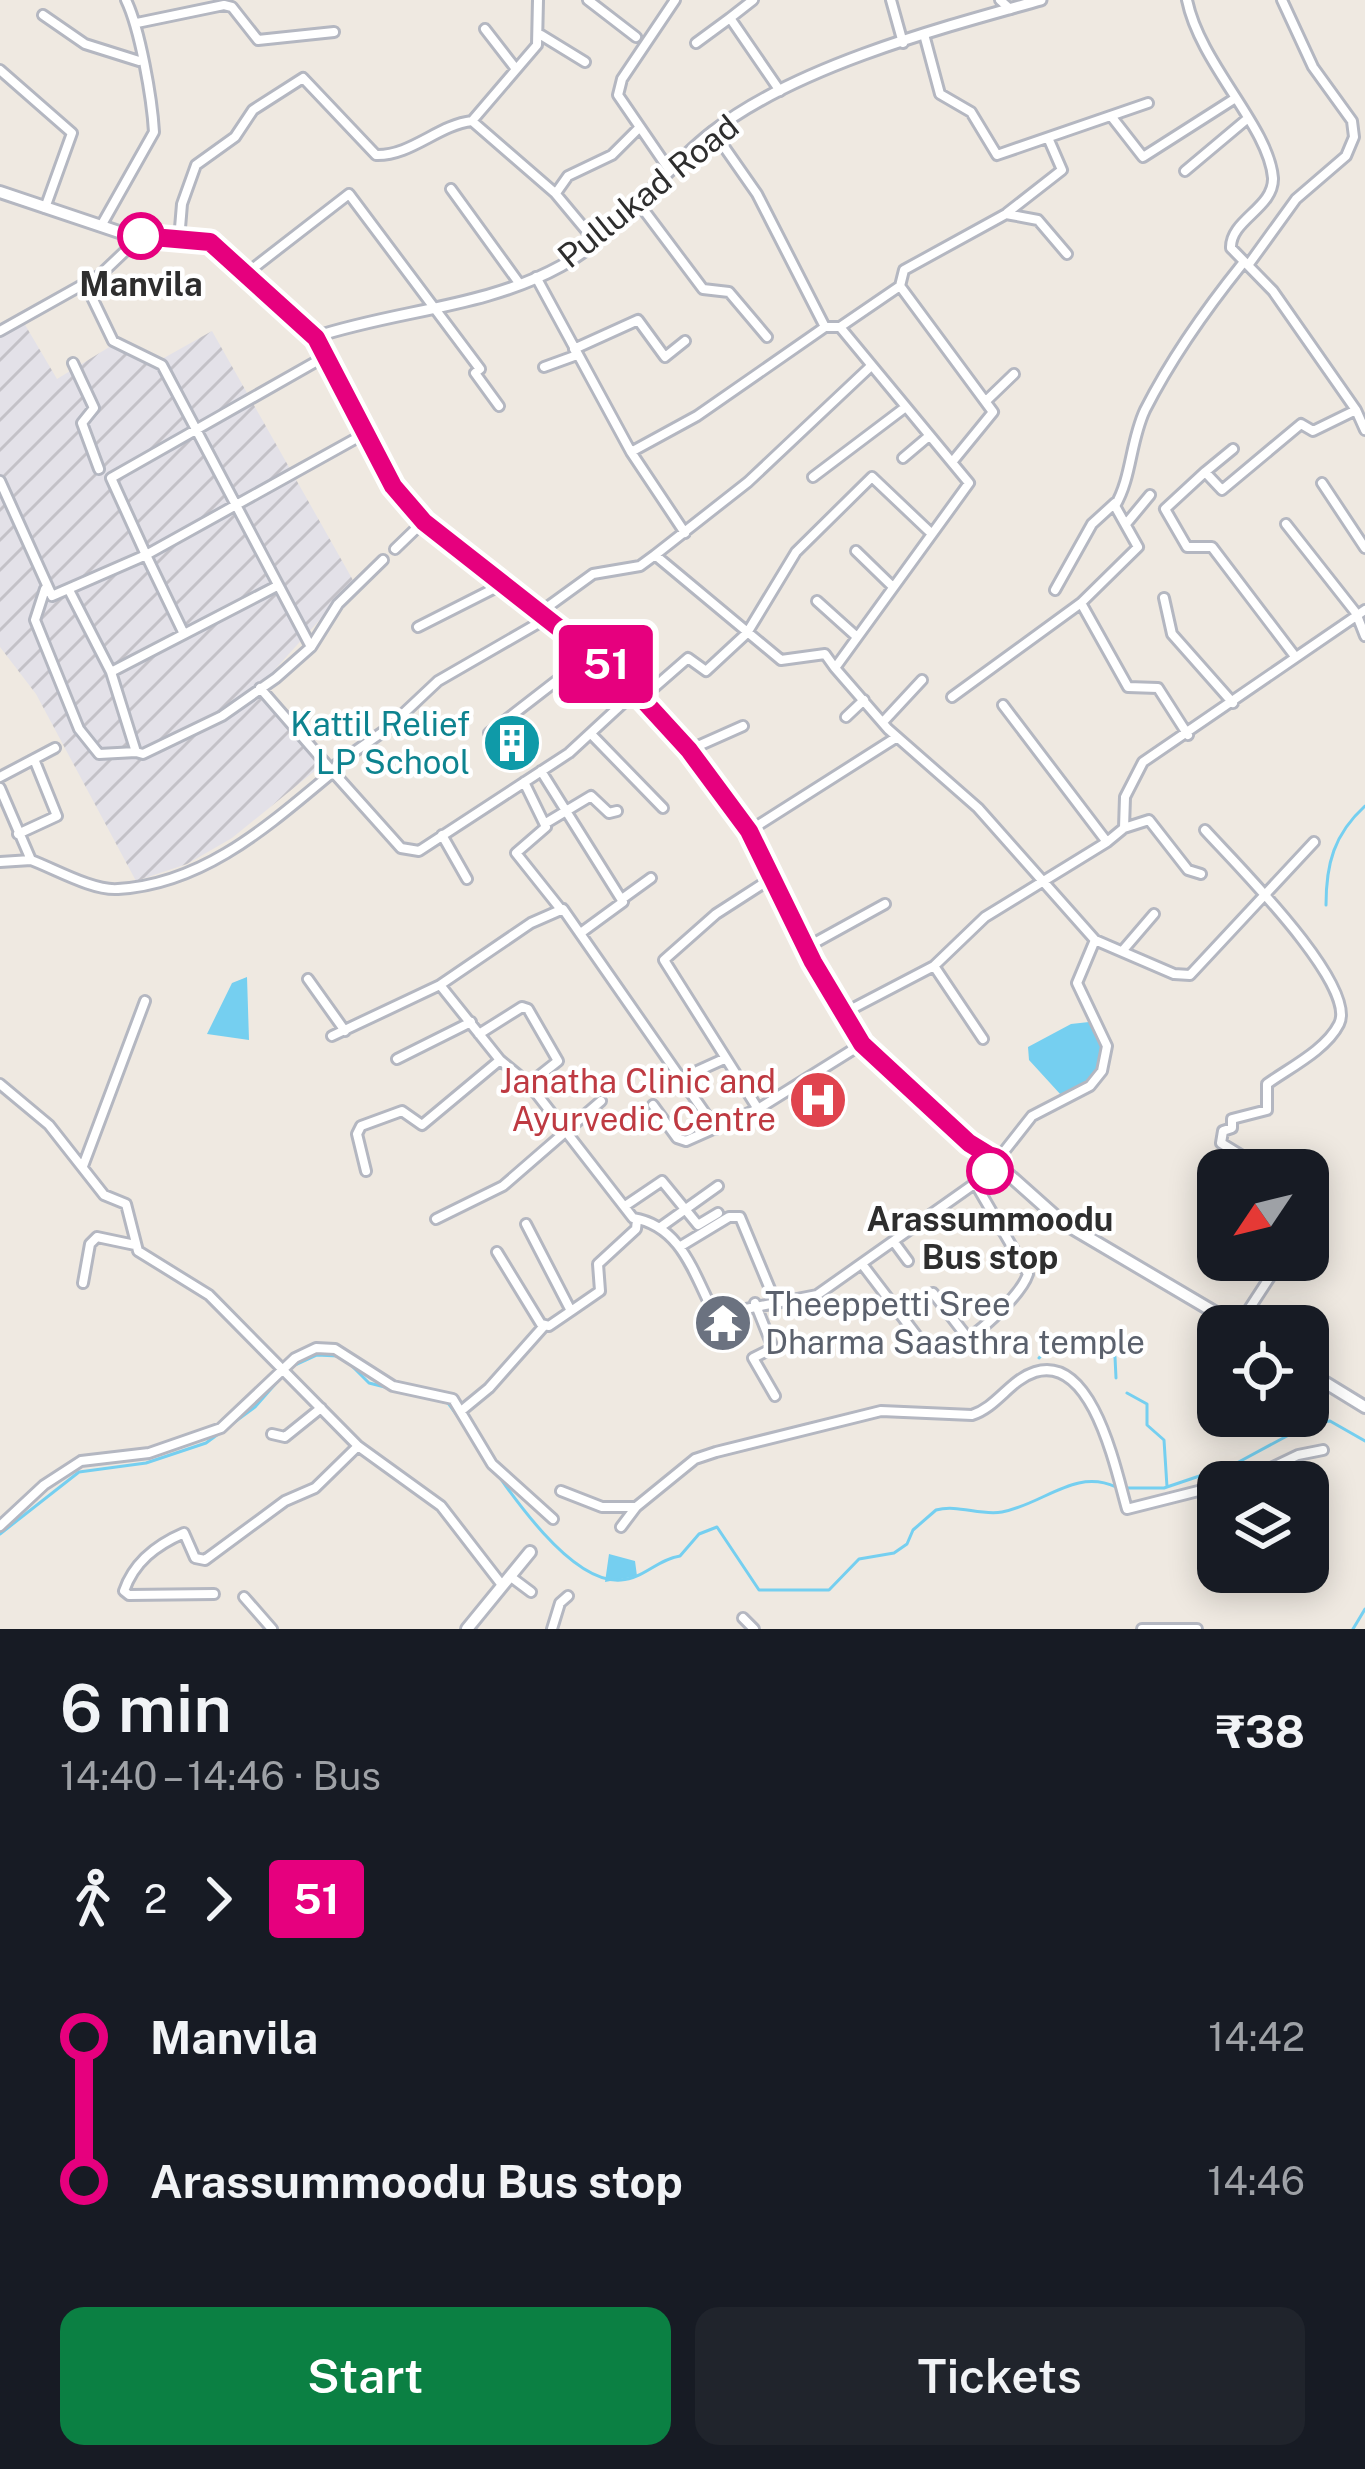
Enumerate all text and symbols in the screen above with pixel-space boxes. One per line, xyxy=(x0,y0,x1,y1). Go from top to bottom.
street label: Pullukad Road xyxy=(550,107,746,275)
marker: Manvila xyxy=(119,214,163,258)
place label: Manvila xyxy=(79,265,203,303)
line badge: 51 xyxy=(552,625,660,703)
text: 51 xyxy=(583,639,629,688)
place label: Kattil Relief LP School xyxy=(290,705,470,781)
building icon: Kattil Relief LP School xyxy=(481,712,543,774)
place label: Janatha Clinic and Ayurvedic Centre xyxy=(499,1062,776,1138)
hospital icon: Janatha Clinic and Ayurvedic Centre xyxy=(787,1069,849,1131)
marker: Arassummoodu Bus stop xyxy=(968,1149,1012,1193)
north arrow xyxy=(1197,1149,1329,1281)
map controls xyxy=(1197,1149,1329,1593)
place label: Arassummoodu Bus stop xyxy=(867,1200,1113,1276)
place label: Theeppetti Sree Dharma Saasthra temple xyxy=(765,1285,1145,1361)
temple icon: Theeppetti Sree Dharma Saasthra temple xyxy=(692,1292,754,1354)
button: locate xyxy=(1197,1305,1329,1437)
button: layers xyxy=(1197,1461,1329,1593)
text: 6 min xyxy=(60,1669,232,1747)
text: ₹38 xyxy=(1216,1705,1305,1758)
text: 14:40 – 14:46 · Bus xyxy=(60,1753,381,1799)
icon: walk xyxy=(60,1866,126,1932)
icon: forward xyxy=(185,1866,251,1932)
text: 51 xyxy=(293,1874,340,1923)
text: 2 xyxy=(144,1876,167,1922)
text: Manvila xyxy=(150,2011,318,2064)
text: 14:42 xyxy=(1208,2014,1305,2060)
text: Arassummoodu Bus stop xyxy=(150,2155,683,2208)
text: 14:46 xyxy=(1207,2158,1305,2204)
button: Start xyxy=(60,2307,671,2445)
button: Tickets xyxy=(695,2307,1305,2445)

